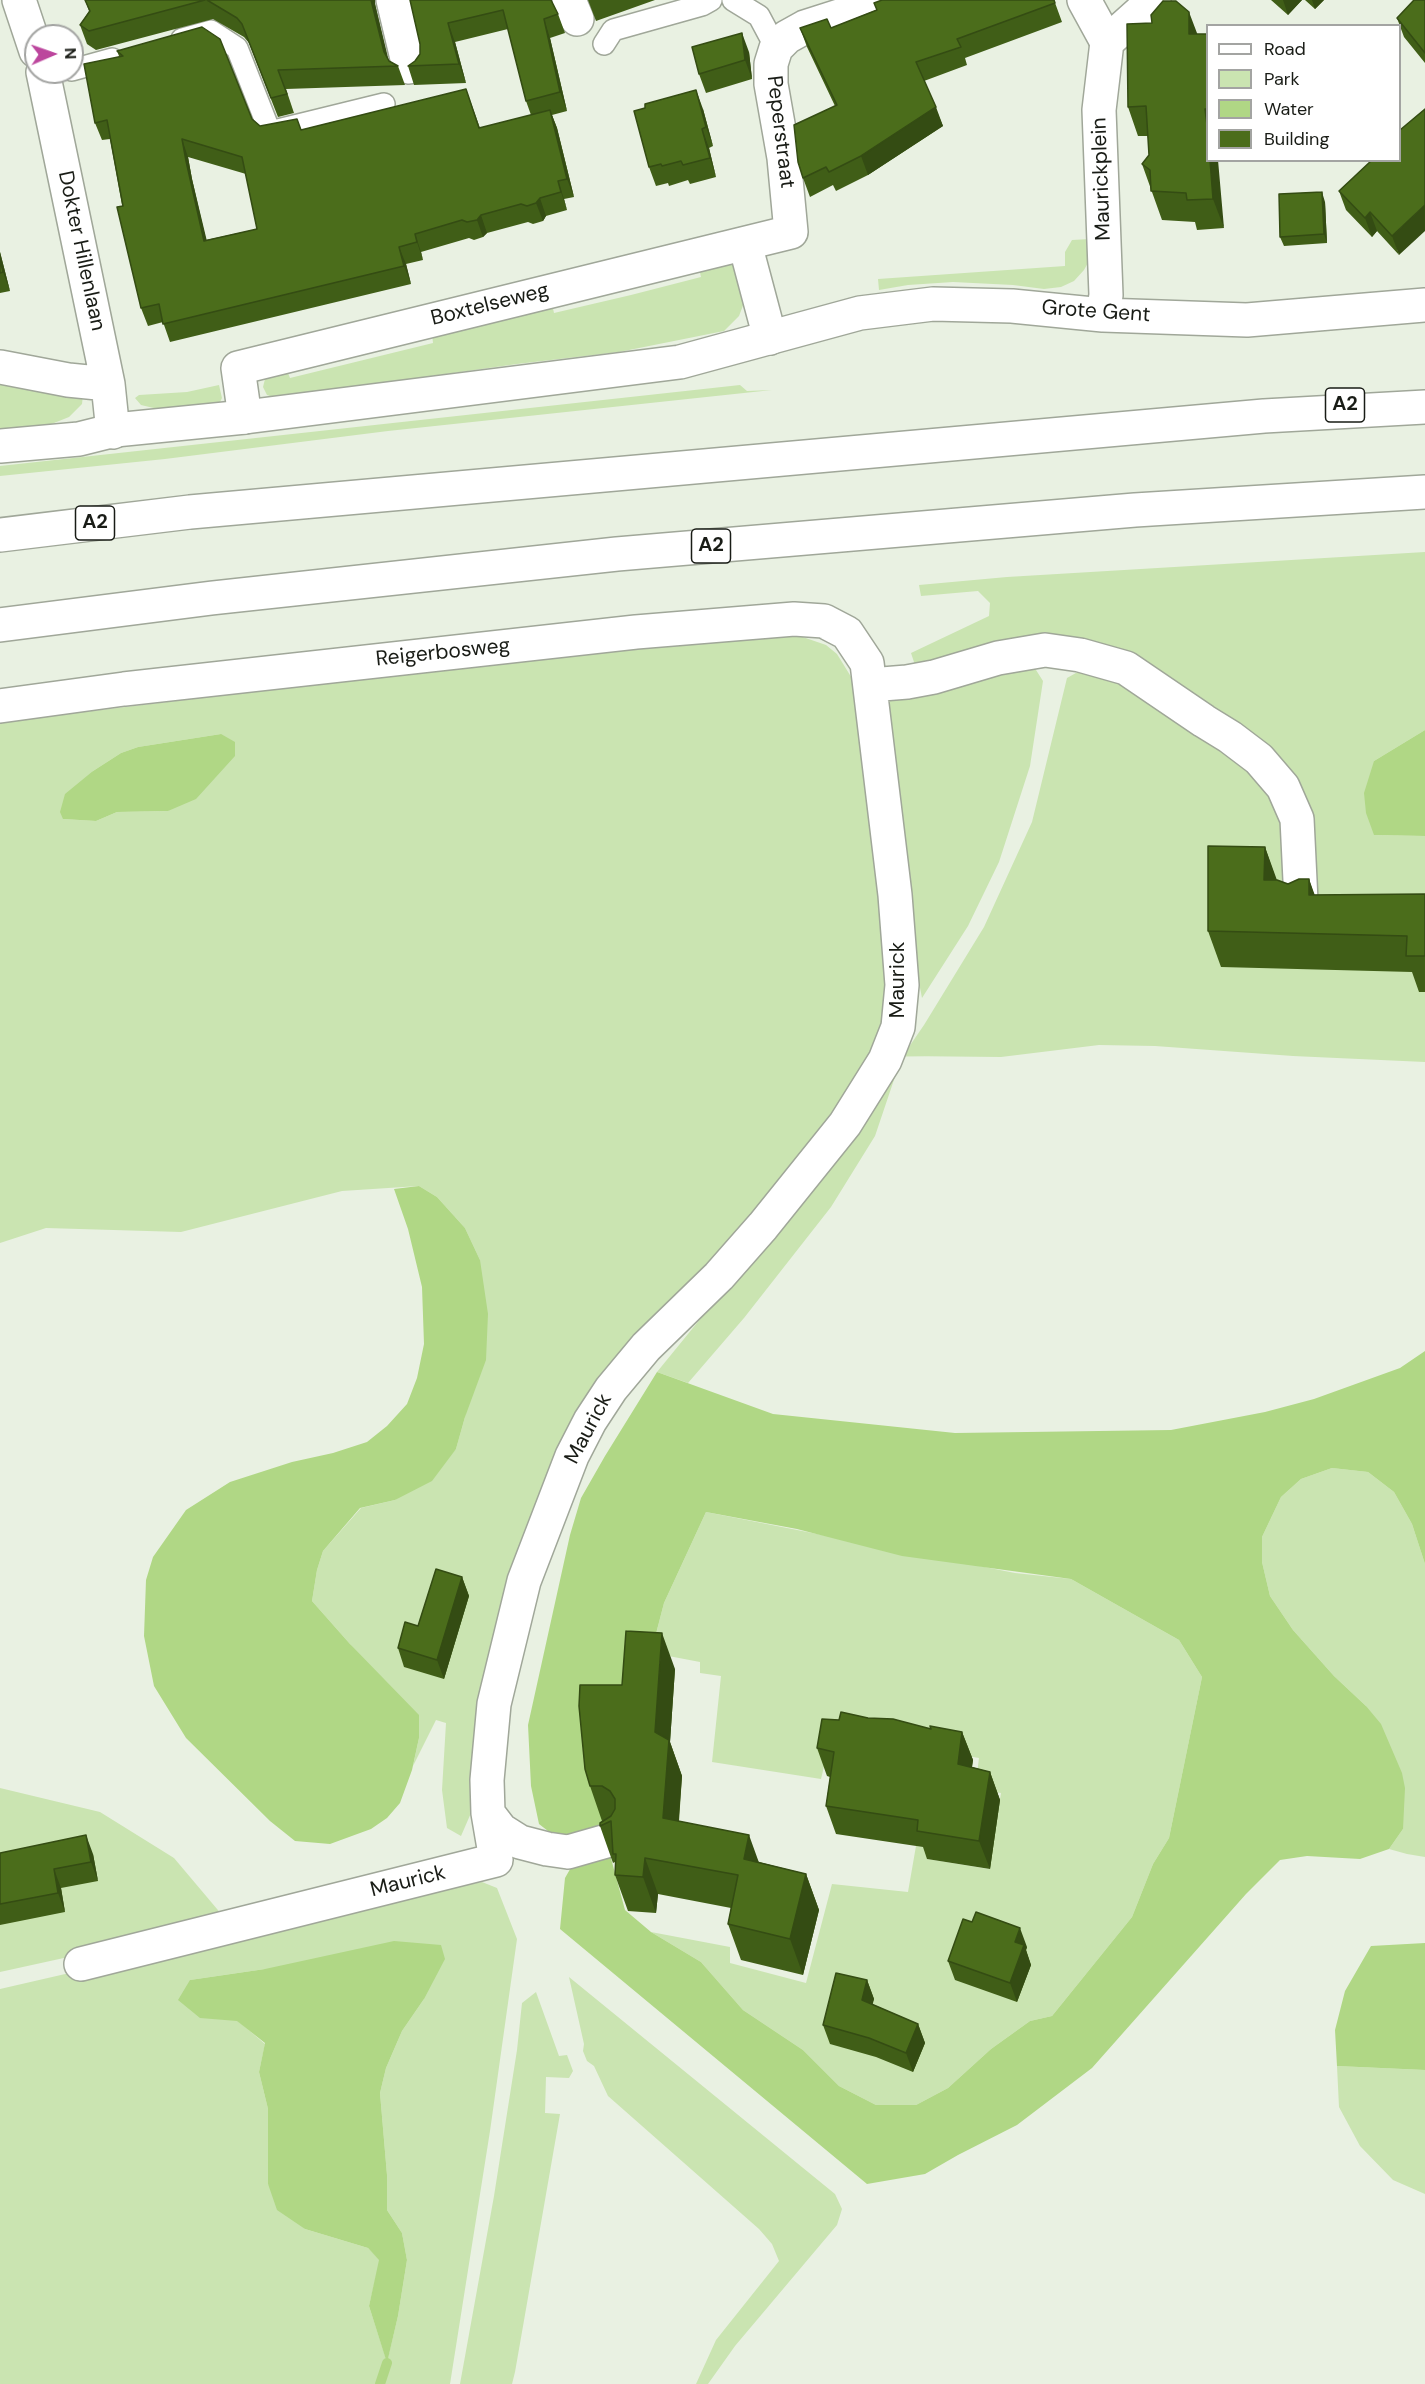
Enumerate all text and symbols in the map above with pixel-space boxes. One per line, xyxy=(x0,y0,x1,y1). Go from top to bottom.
north arrow xyxy=(24,24,84,84)
legend xyxy=(1206,24,1401,162)
text: Road xyxy=(1264,37,1306,61)
text: N xyxy=(60,47,81,60)
text: Park xyxy=(1264,67,1300,91)
street label: Peperstraat xyxy=(761,74,799,190)
text: Water xyxy=(1264,97,1314,121)
street label: Maurickplein xyxy=(1087,117,1117,241)
text: Building xyxy=(1264,127,1329,151)
street label: Dokter Hillenlaan xyxy=(52,169,110,333)
street label: Boxtelseweg xyxy=(428,278,552,332)
street label: Grote Gent xyxy=(1041,296,1151,328)
road number: A2 xyxy=(1326,388,1364,422)
road number: A2 xyxy=(76,506,115,540)
road number: A2 xyxy=(692,529,730,563)
street label: Reigerbosweg xyxy=(375,633,511,673)
street label: Maurick xyxy=(885,942,911,1018)
street label: Maurick xyxy=(560,1389,618,1469)
street label: Maurick xyxy=(368,1861,448,1903)

